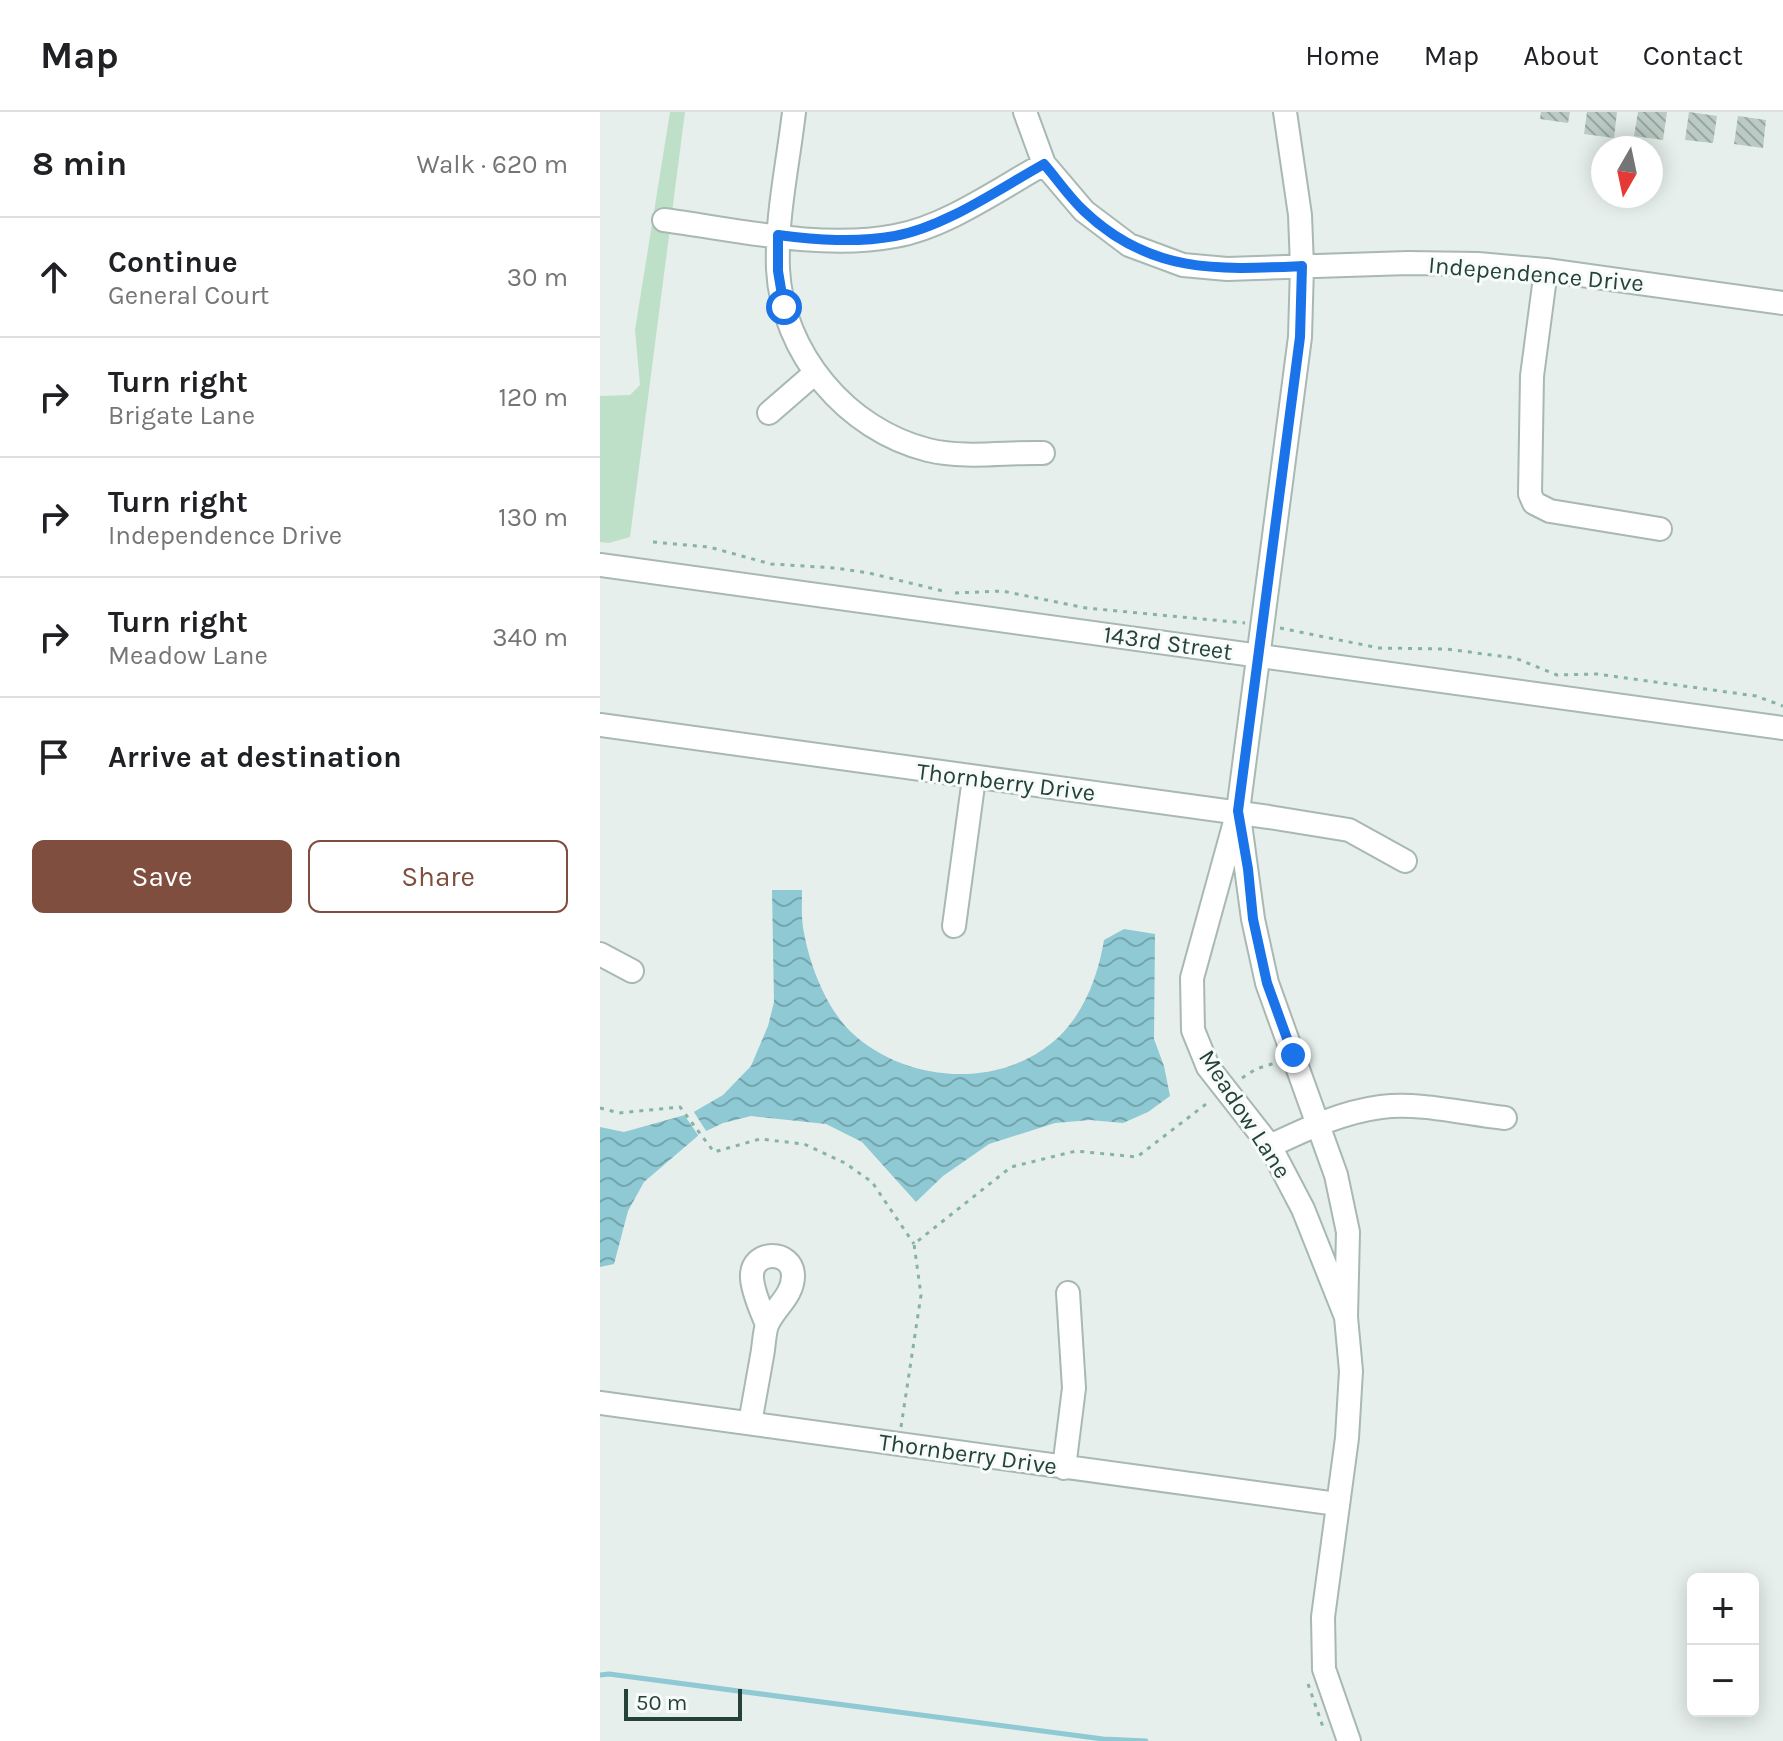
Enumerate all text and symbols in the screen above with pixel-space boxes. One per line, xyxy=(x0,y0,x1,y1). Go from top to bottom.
text: Map xyxy=(40,33,119,78)
text: Home xyxy=(1305,39,1380,72)
text: Map xyxy=(1424,39,1479,72)
text: About xyxy=(1523,39,1599,72)
text: Contact xyxy=(1643,39,1743,72)
north arrow xyxy=(1591,136,1663,208)
text: 8 min xyxy=(32,144,127,184)
text: Walk · 620 m xyxy=(416,149,568,180)
text: Continue xyxy=(108,244,238,280)
street label: Independence Drive xyxy=(1427,251,1645,297)
icon: ahead xyxy=(32,255,76,299)
text: 30 m xyxy=(507,262,568,293)
text: General Court xyxy=(108,280,269,311)
route start xyxy=(766,289,802,325)
text: Turn right xyxy=(108,364,248,400)
icon: right xyxy=(32,375,76,419)
text: 120 m xyxy=(498,382,568,413)
text: Brigate Lane xyxy=(108,400,255,431)
text: Turn right xyxy=(108,484,248,520)
icon: right xyxy=(32,495,76,539)
text: 130 m xyxy=(498,502,568,533)
text: Independence Drive xyxy=(108,520,342,551)
text: Turn right xyxy=(108,604,248,640)
icon: right xyxy=(32,615,76,659)
street label: 143rd Street xyxy=(1102,620,1234,666)
text: 340 m xyxy=(492,622,568,653)
text: Meadow Lane xyxy=(108,640,268,671)
icon: arrive xyxy=(32,735,76,779)
text: Arrive at destination xyxy=(108,739,402,775)
street label: Thornberry Drive xyxy=(915,757,1097,807)
button: Save xyxy=(32,840,292,913)
button: Share xyxy=(308,840,568,913)
route end xyxy=(1275,1037,1311,1073)
street label: Meadow Lane xyxy=(1193,1045,1297,1183)
street label: Thornberry Drive xyxy=(877,1428,1059,1480)
map controls xyxy=(1687,1573,1759,1717)
button: + xyxy=(1687,1573,1759,1645)
button: − xyxy=(1687,1645,1759,1717)
scale bar xyxy=(624,1685,742,1721)
text: 50 m xyxy=(636,1690,687,1716)

